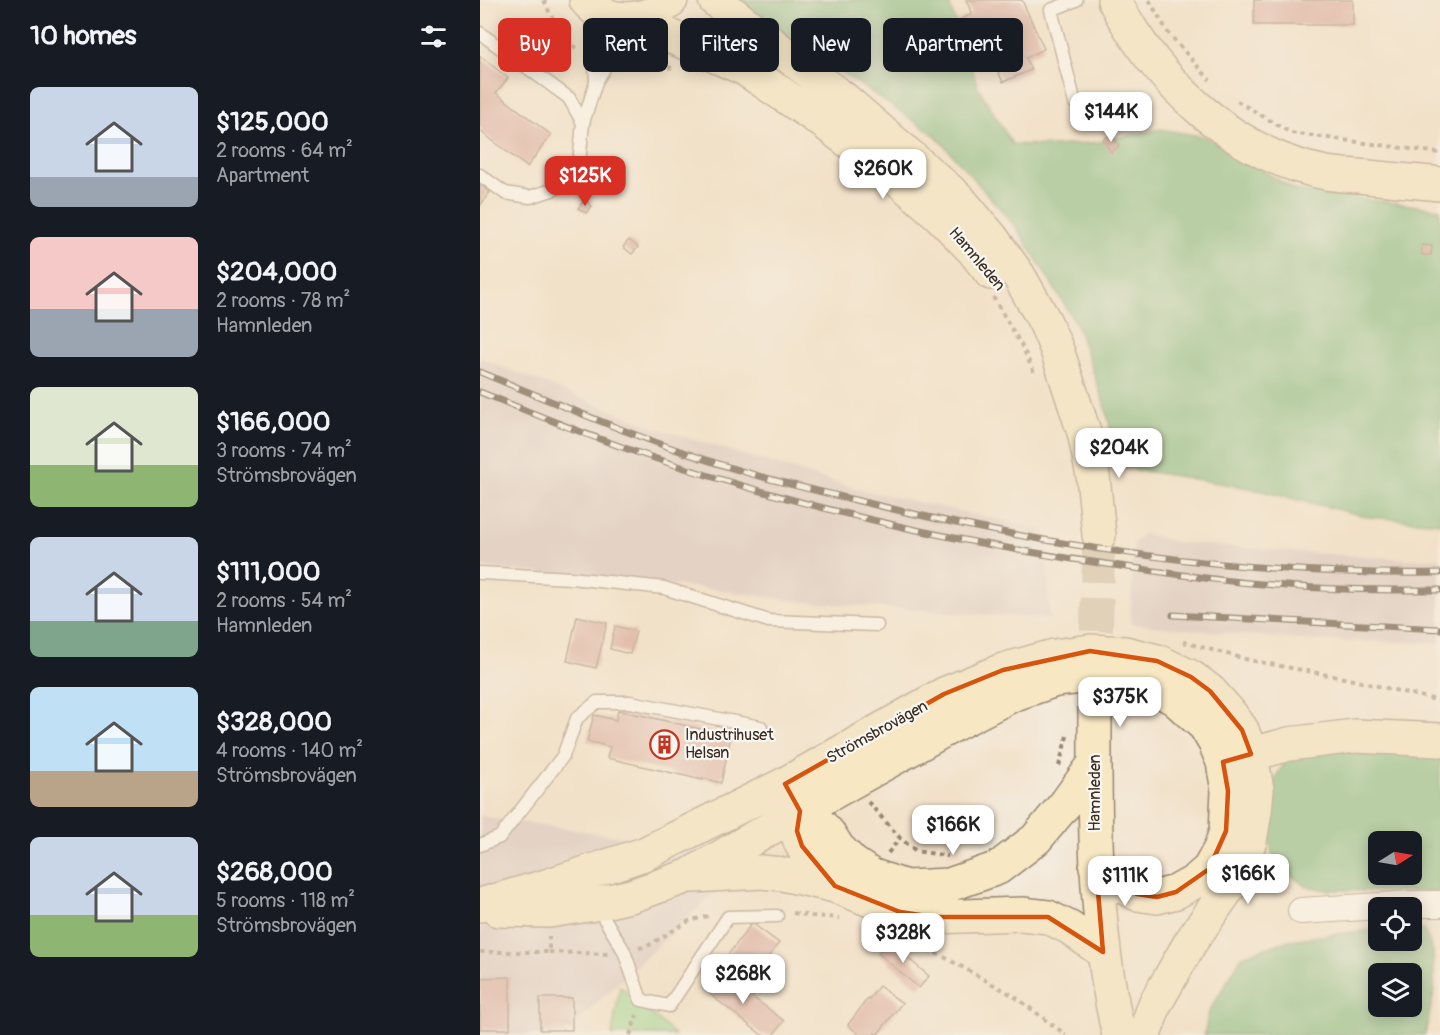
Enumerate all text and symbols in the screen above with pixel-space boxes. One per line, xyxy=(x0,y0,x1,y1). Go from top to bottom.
chip: Buy xyxy=(498,18,571,72)
chip: Rent xyxy=(583,18,668,72)
chip: Filters xyxy=(680,18,779,72)
chip: New xyxy=(791,18,871,72)
chip: Apartment xyxy=(883,18,1023,72)
text: 10 homes xyxy=(30,20,136,52)
icon: filters xyxy=(417,20,450,53)
pin: $144K xyxy=(1069,92,1153,143)
text: $144K xyxy=(1084,99,1138,124)
text: $125,000 xyxy=(216,106,329,138)
icon: home xyxy=(78,111,150,183)
text: 2 rooms · 64 m² xyxy=(216,138,353,163)
pin: $260K xyxy=(841,149,925,200)
pin: $125K xyxy=(543,156,627,207)
text: $260K xyxy=(853,156,913,181)
text: Apartment xyxy=(216,163,309,188)
text: $125K xyxy=(559,163,611,188)
street label: Hamnleden xyxy=(945,223,1009,295)
text: $204,000 xyxy=(216,256,337,288)
icon: home xyxy=(78,261,150,333)
text: 2 rooms · 78 m² xyxy=(216,288,350,313)
text: Hamnleden xyxy=(216,313,312,338)
text: $166,000 xyxy=(216,406,330,438)
icon: home xyxy=(78,411,150,483)
pin: $204K xyxy=(1077,428,1161,479)
text: $204K xyxy=(1089,435,1149,460)
text: 3 rooms · 74 m² xyxy=(216,438,352,463)
text: Strömsbrovägen xyxy=(216,463,357,488)
text: $111,000 xyxy=(216,556,320,588)
icon: home xyxy=(78,561,150,633)
text: 2 rooms · 54 m² xyxy=(216,588,352,613)
text: Hamnleden xyxy=(216,613,312,638)
pin: $375K xyxy=(1078,677,1162,728)
text: $375K xyxy=(1092,684,1148,709)
street label: Strömsbrovägen xyxy=(823,696,931,768)
text: $328,000 xyxy=(216,706,332,738)
icon: home xyxy=(78,711,150,783)
place label: Industrihuset Helsan xyxy=(685,725,774,763)
building icon: Industrihuset Helsan xyxy=(648,728,680,760)
text: 4 rooms · 140 m² xyxy=(216,738,363,763)
street label: Hamnleden xyxy=(1085,754,1105,832)
text: Strömsbrovägen xyxy=(216,763,357,788)
pin: $166K xyxy=(911,805,995,856)
text: $166K xyxy=(926,812,980,837)
north arrow xyxy=(1368,831,1422,885)
map controls xyxy=(1368,831,1422,1017)
pin: $166K xyxy=(1206,854,1290,905)
text: $268,000 xyxy=(216,856,333,888)
pin: $111K xyxy=(1083,856,1167,907)
icon: home xyxy=(78,861,150,933)
text: $166K xyxy=(1221,861,1275,886)
text: $111K xyxy=(1102,863,1148,888)
text: 5 rooms · 118 m² xyxy=(216,888,355,913)
button: locate xyxy=(1368,897,1422,951)
text: Strömsbrovägen xyxy=(216,913,357,938)
pin: $328K xyxy=(861,913,945,964)
text: $328K xyxy=(875,920,931,945)
pin: $268K xyxy=(701,954,785,1005)
text: $268K xyxy=(715,961,771,986)
button: layers xyxy=(1368,963,1422,1017)

